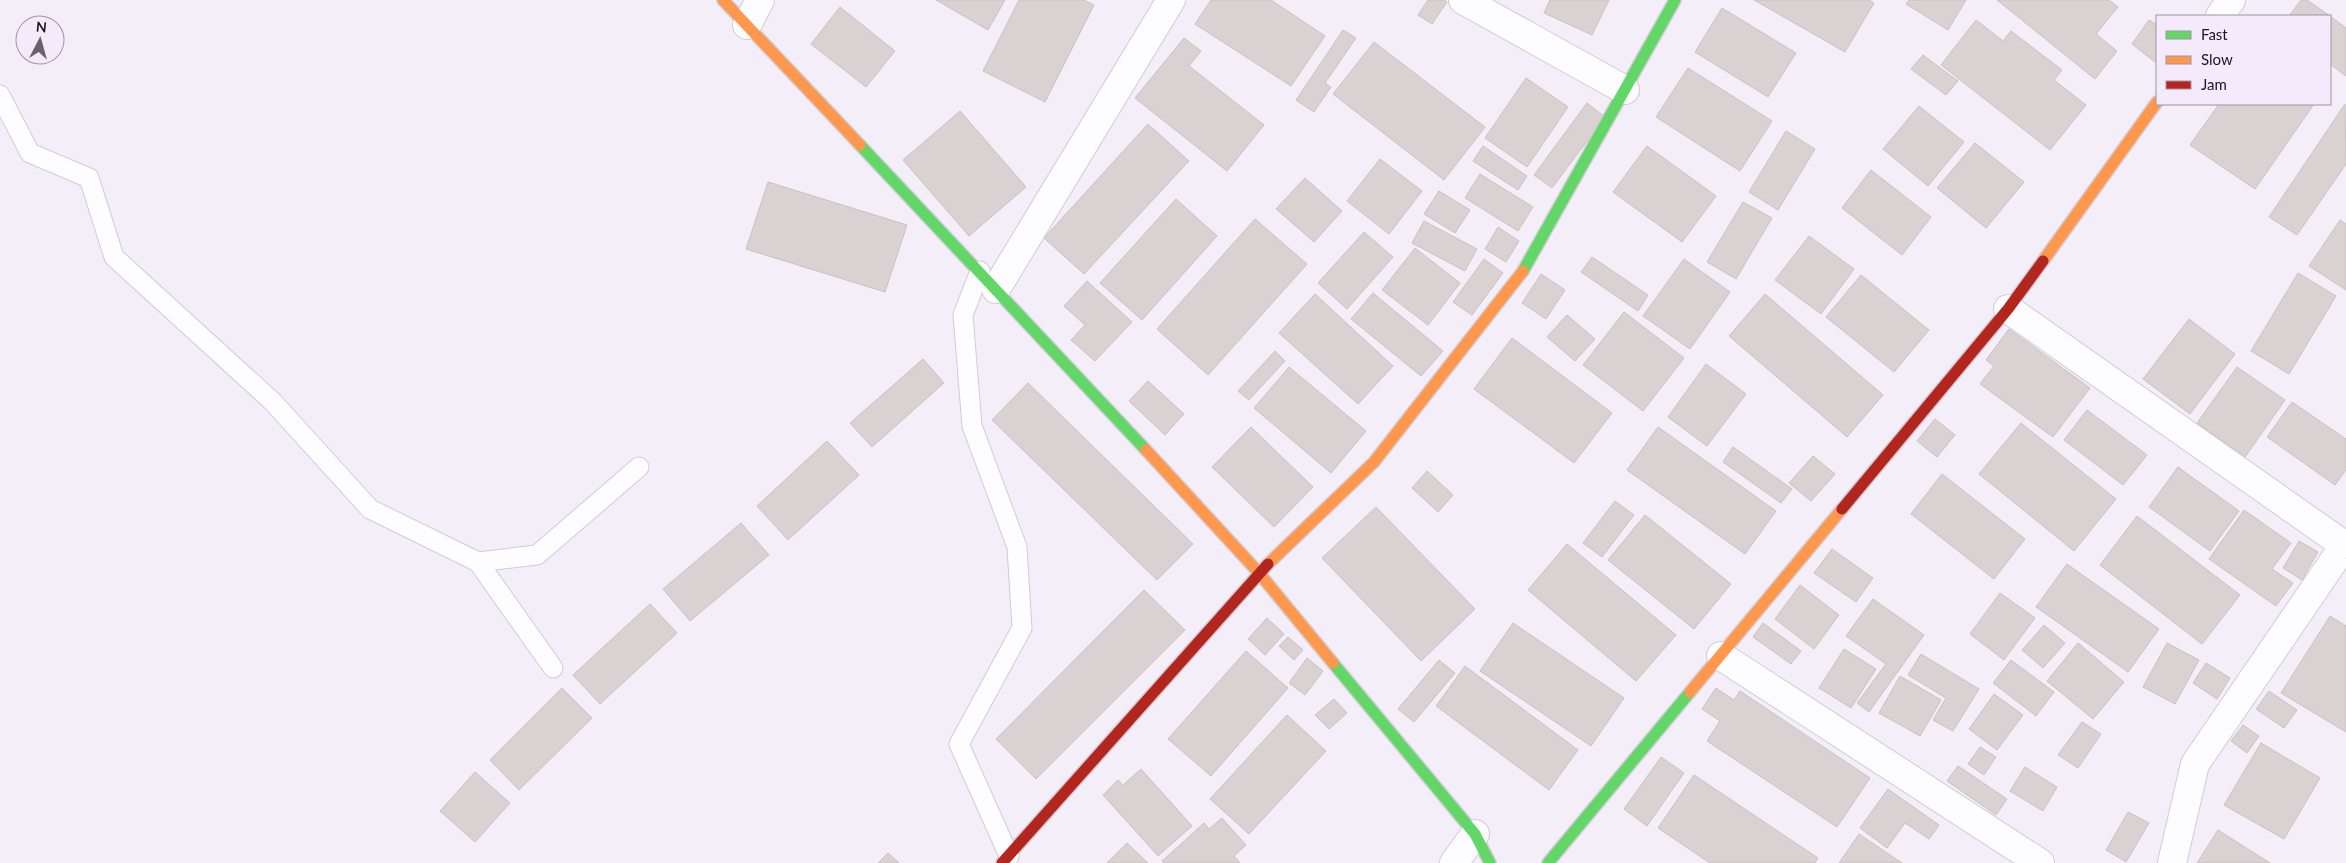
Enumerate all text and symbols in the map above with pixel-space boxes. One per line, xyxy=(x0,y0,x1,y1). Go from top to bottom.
north arrow xyxy=(15,15,65,65)
legend xyxy=(2156,15,2331,105)
text: N xyxy=(35,18,48,36)
text: Fast xyxy=(2201,25,2228,43)
text: Slow xyxy=(2201,50,2233,68)
text: Jam xyxy=(2201,75,2227,93)

